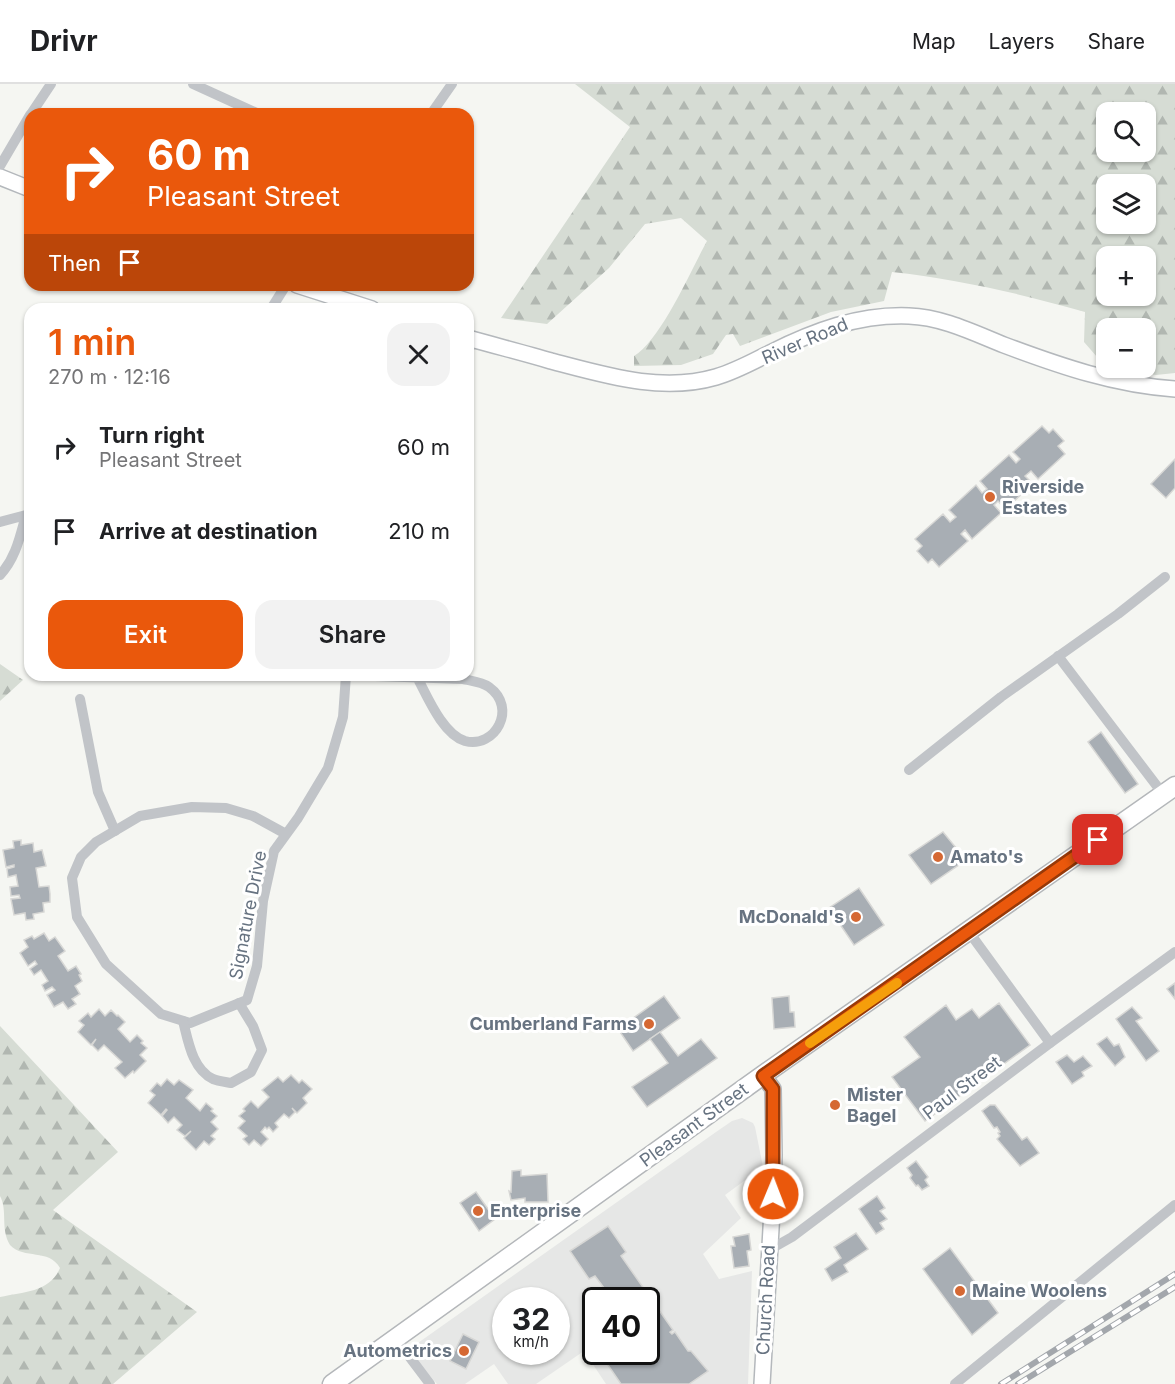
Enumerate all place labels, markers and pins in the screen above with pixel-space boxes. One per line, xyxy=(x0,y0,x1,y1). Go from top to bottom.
place label: Riverside Estates xyxy=(1002,476,1085,518)
marker: Riverside Estates xyxy=(983,490,997,504)
pin xyxy=(1072,814,1123,865)
place label: Amato's xyxy=(950,846,1023,867)
marker: Amato's xyxy=(931,850,945,864)
place label: McDonald's xyxy=(739,906,844,927)
marker: McDonald's xyxy=(849,910,863,924)
place label: Cumberland Farms xyxy=(470,1013,637,1034)
marker: Cumberland Farms xyxy=(642,1017,656,1031)
place label: Mister Bagel xyxy=(847,1084,903,1126)
marker: Mister Bagel xyxy=(828,1098,842,1112)
place label: Enterprise xyxy=(490,1200,582,1221)
marker: Enterprise xyxy=(471,1204,485,1218)
place label: Maine Woolens xyxy=(972,1280,1107,1301)
marker: Maine Woolens xyxy=(953,1284,967,1298)
place label: Autometrics xyxy=(343,1340,452,1361)
marker: Autometrics xyxy=(457,1344,471,1358)

